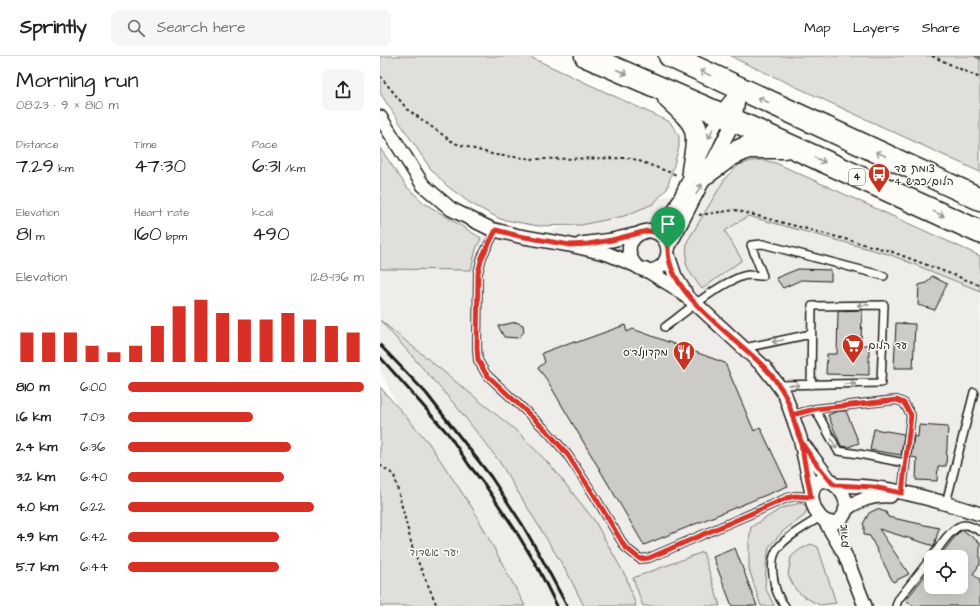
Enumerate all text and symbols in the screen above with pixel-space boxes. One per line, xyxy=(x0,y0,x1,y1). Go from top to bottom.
search box xyxy=(111,10,391,46)
text: Sprintly xyxy=(20,14,87,41)
icon: search xyxy=(125,17,147,39)
text: Search here xyxy=(157,17,245,38)
text: Map xyxy=(804,18,831,38)
text: Layers xyxy=(853,18,900,38)
text: Share xyxy=(922,18,960,38)
text: Morning run xyxy=(16,65,139,96)
one-way arrow xyxy=(616,68,628,76)
button: share xyxy=(322,69,364,111)
one-way arrow xyxy=(700,69,712,76)
text: 08:23 · 9 × 810 m xyxy=(16,96,119,114)
one-way arrow xyxy=(757,96,769,103)
one-way arrow xyxy=(707,127,714,139)
text: Distance xyxy=(16,137,59,152)
text: Time xyxy=(134,137,157,152)
text: Pace xyxy=(252,137,278,152)
one-way arrow xyxy=(875,150,887,157)
text: 7.29 xyxy=(16,152,54,180)
text: 47:30 xyxy=(134,152,186,180)
text: 6:31 xyxy=(252,152,281,180)
one-way arrow xyxy=(814,157,826,164)
text: km xyxy=(54,161,74,176)
text: /km xyxy=(281,161,305,176)
bus stop icon: צומת עד הלום/כביש 4 xyxy=(866,161,892,194)
place label: צומת עד הלום/כביש 4 xyxy=(894,161,954,189)
road number: 4 xyxy=(849,169,865,185)
one-way arrow xyxy=(695,183,703,195)
text: Elevation xyxy=(16,205,59,220)
text: Heart rate xyxy=(134,205,189,220)
text: kcal xyxy=(252,205,273,220)
pin xyxy=(651,207,685,248)
one-way arrow xyxy=(932,211,944,218)
icon: arrive xyxy=(657,213,679,235)
text: 81 xyxy=(16,220,32,248)
text: 160 xyxy=(134,220,162,248)
text: 490 xyxy=(252,220,290,248)
text: m xyxy=(32,229,45,244)
text: bpm xyxy=(162,229,187,244)
text: Elevation xyxy=(16,268,67,286)
text: 128–136 m xyxy=(311,268,364,286)
one-way arrow xyxy=(857,301,870,309)
supermarket icon: עד הלום xyxy=(840,332,866,365)
one-way arrow xyxy=(771,337,784,345)
place label: עד הלום xyxy=(868,338,907,353)
restaurant icon: מקדונלד'ס xyxy=(671,339,697,372)
place label: מקדונלד'ס xyxy=(623,345,668,360)
text: 810 m xyxy=(16,378,50,396)
text: 6:00 xyxy=(80,378,107,396)
one-way arrow xyxy=(843,380,856,388)
one-way arrow xyxy=(787,381,800,389)
text: 1.6 km xyxy=(16,408,51,426)
text: 7:03 xyxy=(80,408,105,426)
text: 2.4 km xyxy=(16,438,57,456)
text: 6:36 xyxy=(80,438,105,456)
one-way arrow xyxy=(830,438,838,450)
text: 3.2 km xyxy=(16,468,55,486)
text: 6:40 xyxy=(80,468,107,486)
text: 4.0 km xyxy=(16,498,58,516)
text: 6:22 xyxy=(80,498,105,516)
street label: אודם xyxy=(836,524,852,548)
text: 4.9 km xyxy=(16,528,57,546)
text: 6:42 xyxy=(80,528,107,546)
park label: יער אשדוד xyxy=(409,545,459,560)
map controls xyxy=(924,550,968,594)
button: locate xyxy=(924,550,968,594)
text: 5.7 km xyxy=(16,558,58,576)
text: 6:44 xyxy=(80,558,108,576)

